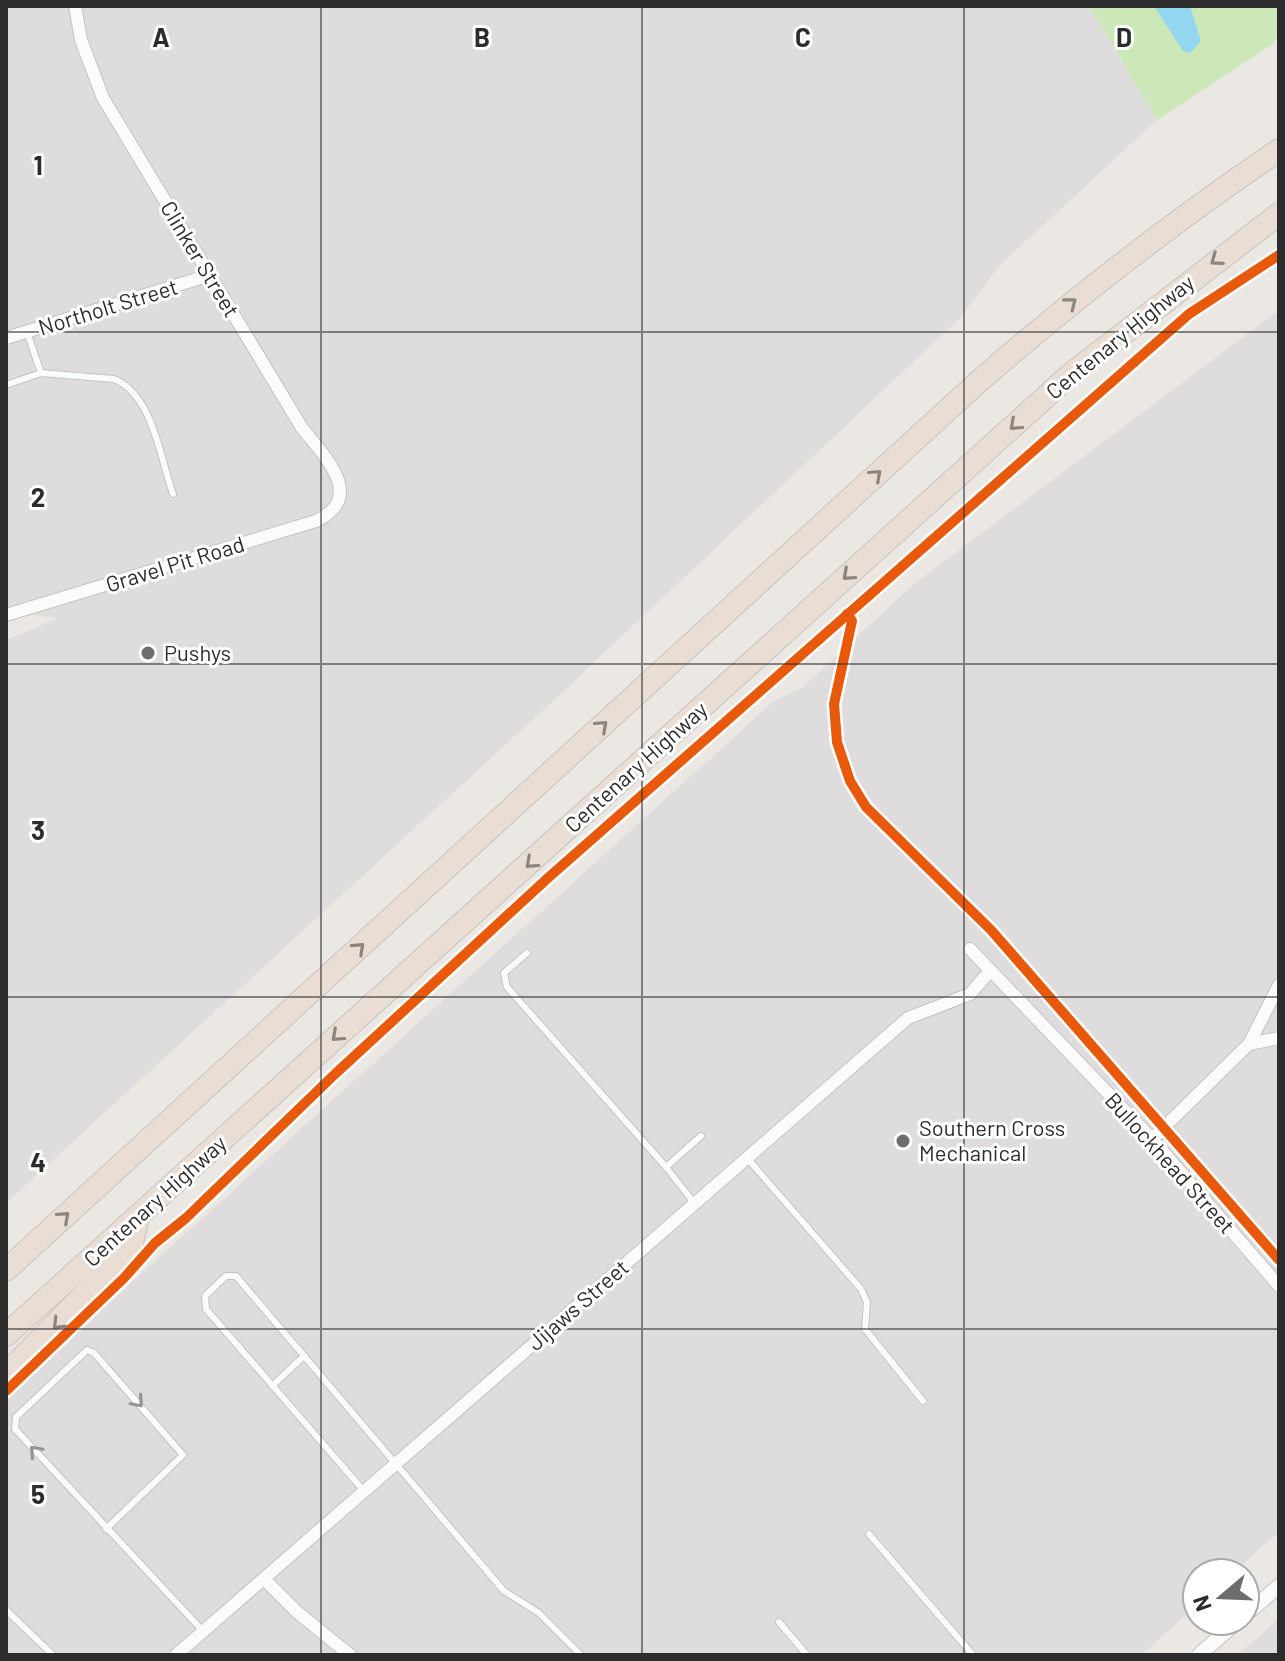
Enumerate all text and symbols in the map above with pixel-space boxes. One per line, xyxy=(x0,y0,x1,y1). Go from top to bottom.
text: A xyxy=(152,21,170,52)
text: B xyxy=(474,21,490,52)
text: C xyxy=(795,21,811,52)
text: D xyxy=(1116,21,1132,52)
text: 1 xyxy=(33,149,43,180)
street label: Clinker Street xyxy=(156,196,246,321)
one-way arrow xyxy=(1210,250,1225,265)
street label: Centenary Highway xyxy=(1040,269,1199,404)
street label: Northolt Street xyxy=(35,272,181,340)
one-way arrow xyxy=(1062,298,1077,312)
one-way arrow xyxy=(1010,415,1024,430)
one-way arrow xyxy=(867,470,882,484)
text: 2 xyxy=(31,481,45,512)
street label: Gravel Pit Road xyxy=(102,530,247,596)
one-way arrow xyxy=(843,566,858,580)
place label: Pushys xyxy=(164,639,231,665)
marker: Pushys xyxy=(139,644,157,662)
street label: Centenary Highway xyxy=(559,695,712,837)
one-way arrow xyxy=(592,721,607,735)
text: 3 xyxy=(31,814,45,845)
one-way arrow xyxy=(525,853,540,867)
one-way arrow xyxy=(350,943,365,957)
one-way arrow xyxy=(332,1027,346,1041)
street label: Bullockhead Street xyxy=(1101,1086,1241,1238)
place label: Southern Cross Mechanical xyxy=(919,1114,1065,1165)
street label: Centenary Highway xyxy=(78,1129,231,1271)
marker: Southern Cross Mechanical xyxy=(894,1132,912,1150)
text: 4 xyxy=(30,1146,46,1177)
one-way arrow xyxy=(54,1213,69,1227)
street label: Jijaws Street xyxy=(522,1253,633,1355)
one-way arrow xyxy=(53,1315,67,1329)
one-way arrow xyxy=(128,1393,143,1408)
one-way arrow xyxy=(29,1446,44,1460)
text: 5 xyxy=(31,1478,45,1509)
north arrow xyxy=(1181,1557,1261,1637)
text: N xyxy=(1186,1593,1216,1615)

